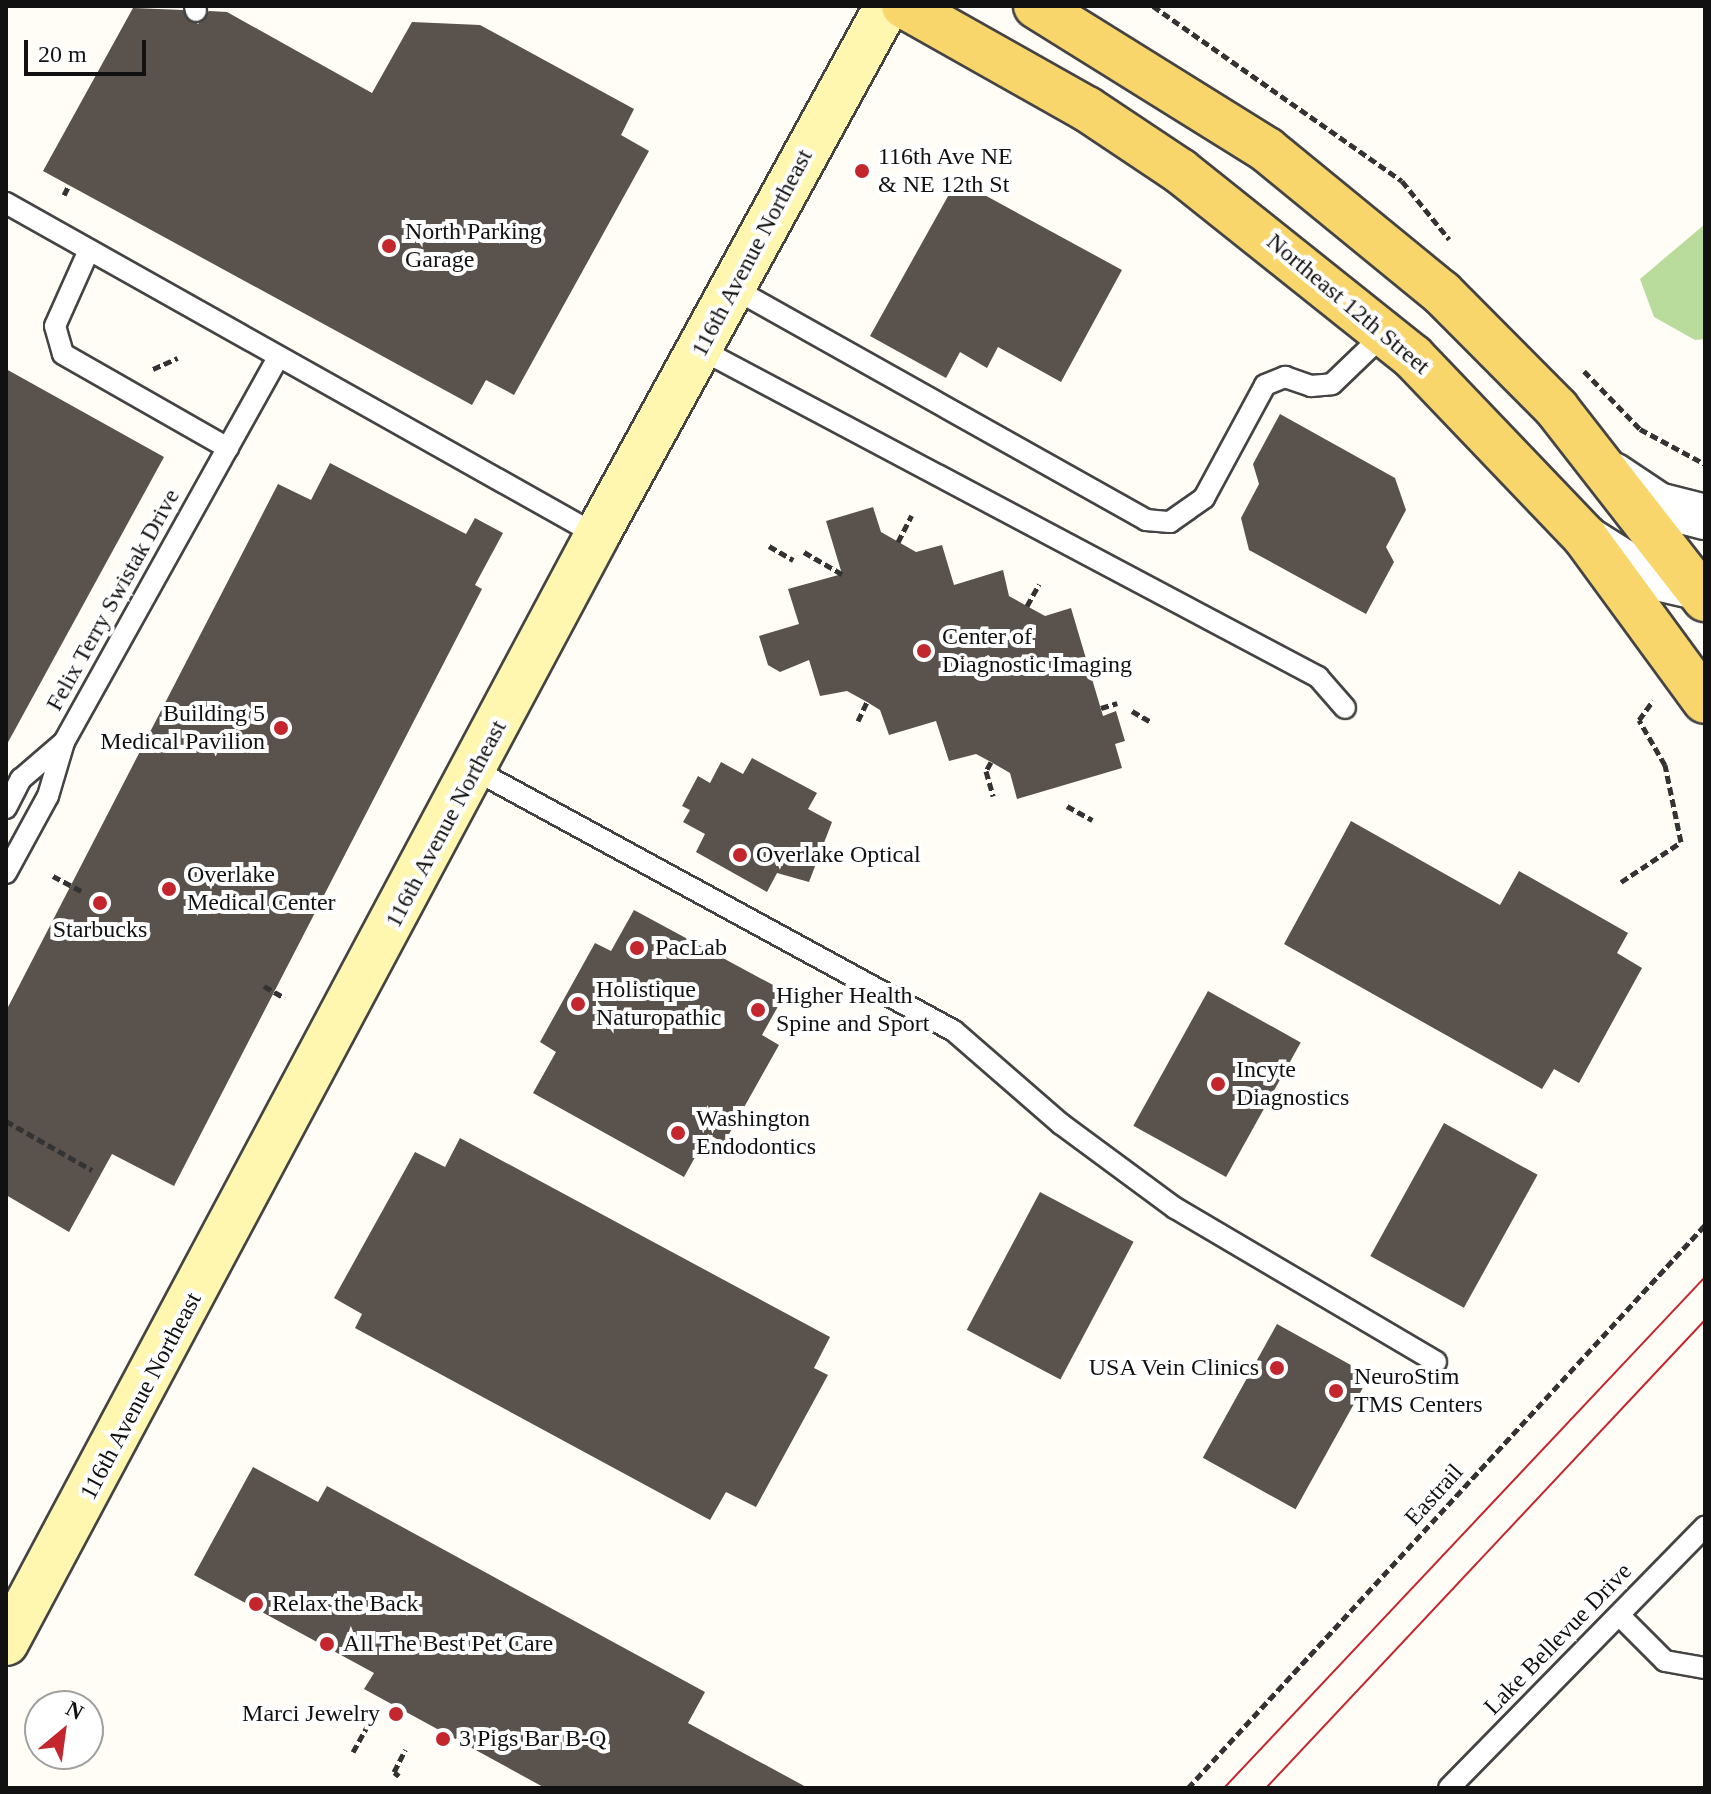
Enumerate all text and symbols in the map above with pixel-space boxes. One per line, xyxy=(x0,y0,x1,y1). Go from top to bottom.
scale bar xyxy=(28,24,150,74)
text: 20 m xyxy=(38,41,87,67)
place label: 116th Ave NE & NE 12th St xyxy=(878,143,1014,199)
street label: 116th Avenue Northeast xyxy=(685,144,819,362)
marker: 116th Ave NE & NE 12th St xyxy=(853,162,871,180)
place label: North Parking Garage xyxy=(405,218,542,274)
street label: Northeast 12th Street xyxy=(1261,227,1435,381)
marker: North Parking Garage xyxy=(380,237,398,255)
street label: Felix Terry Swistak Drive xyxy=(40,484,186,716)
place label: Center of Diagnostic Imaging xyxy=(942,623,1132,679)
marker: Center of Diagnostic Imaging xyxy=(913,640,935,662)
place label: Building 5 Medical Pavilion xyxy=(100,700,265,756)
street label: 116th Avenue Northeast xyxy=(379,715,513,933)
marker: Building 5 Medical Pavilion xyxy=(272,719,290,737)
place label: Overlake Optical xyxy=(756,841,921,869)
marker: Overlake Optical xyxy=(731,846,749,864)
place label: Overlake Medical Center xyxy=(187,861,336,917)
marker: Overlake Medical Center xyxy=(158,878,180,900)
marker: Starbucks xyxy=(91,894,109,912)
place label: Starbucks xyxy=(53,916,147,944)
place label: PacLab xyxy=(655,934,727,962)
marker: PacLab xyxy=(626,937,648,959)
place label: Holistique Naturopathic xyxy=(596,976,721,1032)
place label: Higher Health Spine and Sport xyxy=(776,982,929,1038)
marker: Holistique Naturopathic xyxy=(567,993,589,1015)
marker: Higher Health Spine and Sport xyxy=(747,999,769,1021)
place label: Incyte Diagnostics xyxy=(1236,1056,1349,1112)
marker: Incyte Diagnostics xyxy=(1207,1073,1229,1095)
place label: Washington Endodontics xyxy=(696,1105,816,1161)
marker: Washington Endodontics xyxy=(667,1122,689,1144)
street label: 116th Avenue Northeast xyxy=(74,1287,208,1505)
place label: USA Vein Clinics xyxy=(1087,1354,1259,1382)
marker: USA Vein Clinics xyxy=(1266,1357,1288,1379)
place label: NeuroStim TMS Centers xyxy=(1354,1363,1483,1419)
marker: NeuroStim TMS Centers xyxy=(1325,1380,1347,1402)
street label: Eastrail xyxy=(1399,1458,1469,1532)
street label: Lake Bellevue Drive xyxy=(1478,1557,1638,1721)
place label: Relax the Back xyxy=(272,1590,419,1618)
marker: Relax the Back xyxy=(247,1595,265,1613)
place label: All The Best Pet Care xyxy=(343,1630,554,1658)
marker: All The Best Pet Care xyxy=(318,1635,336,1653)
north arrow xyxy=(24,1690,104,1770)
text: N xyxy=(62,1696,88,1725)
place label: Marci Jewelry xyxy=(242,1700,380,1728)
marker: Marci Jewelry xyxy=(387,1705,405,1723)
place label: 3 Pigs Bar B-Q xyxy=(459,1725,606,1753)
marker: 3 Pigs Bar B-Q xyxy=(434,1730,452,1748)

